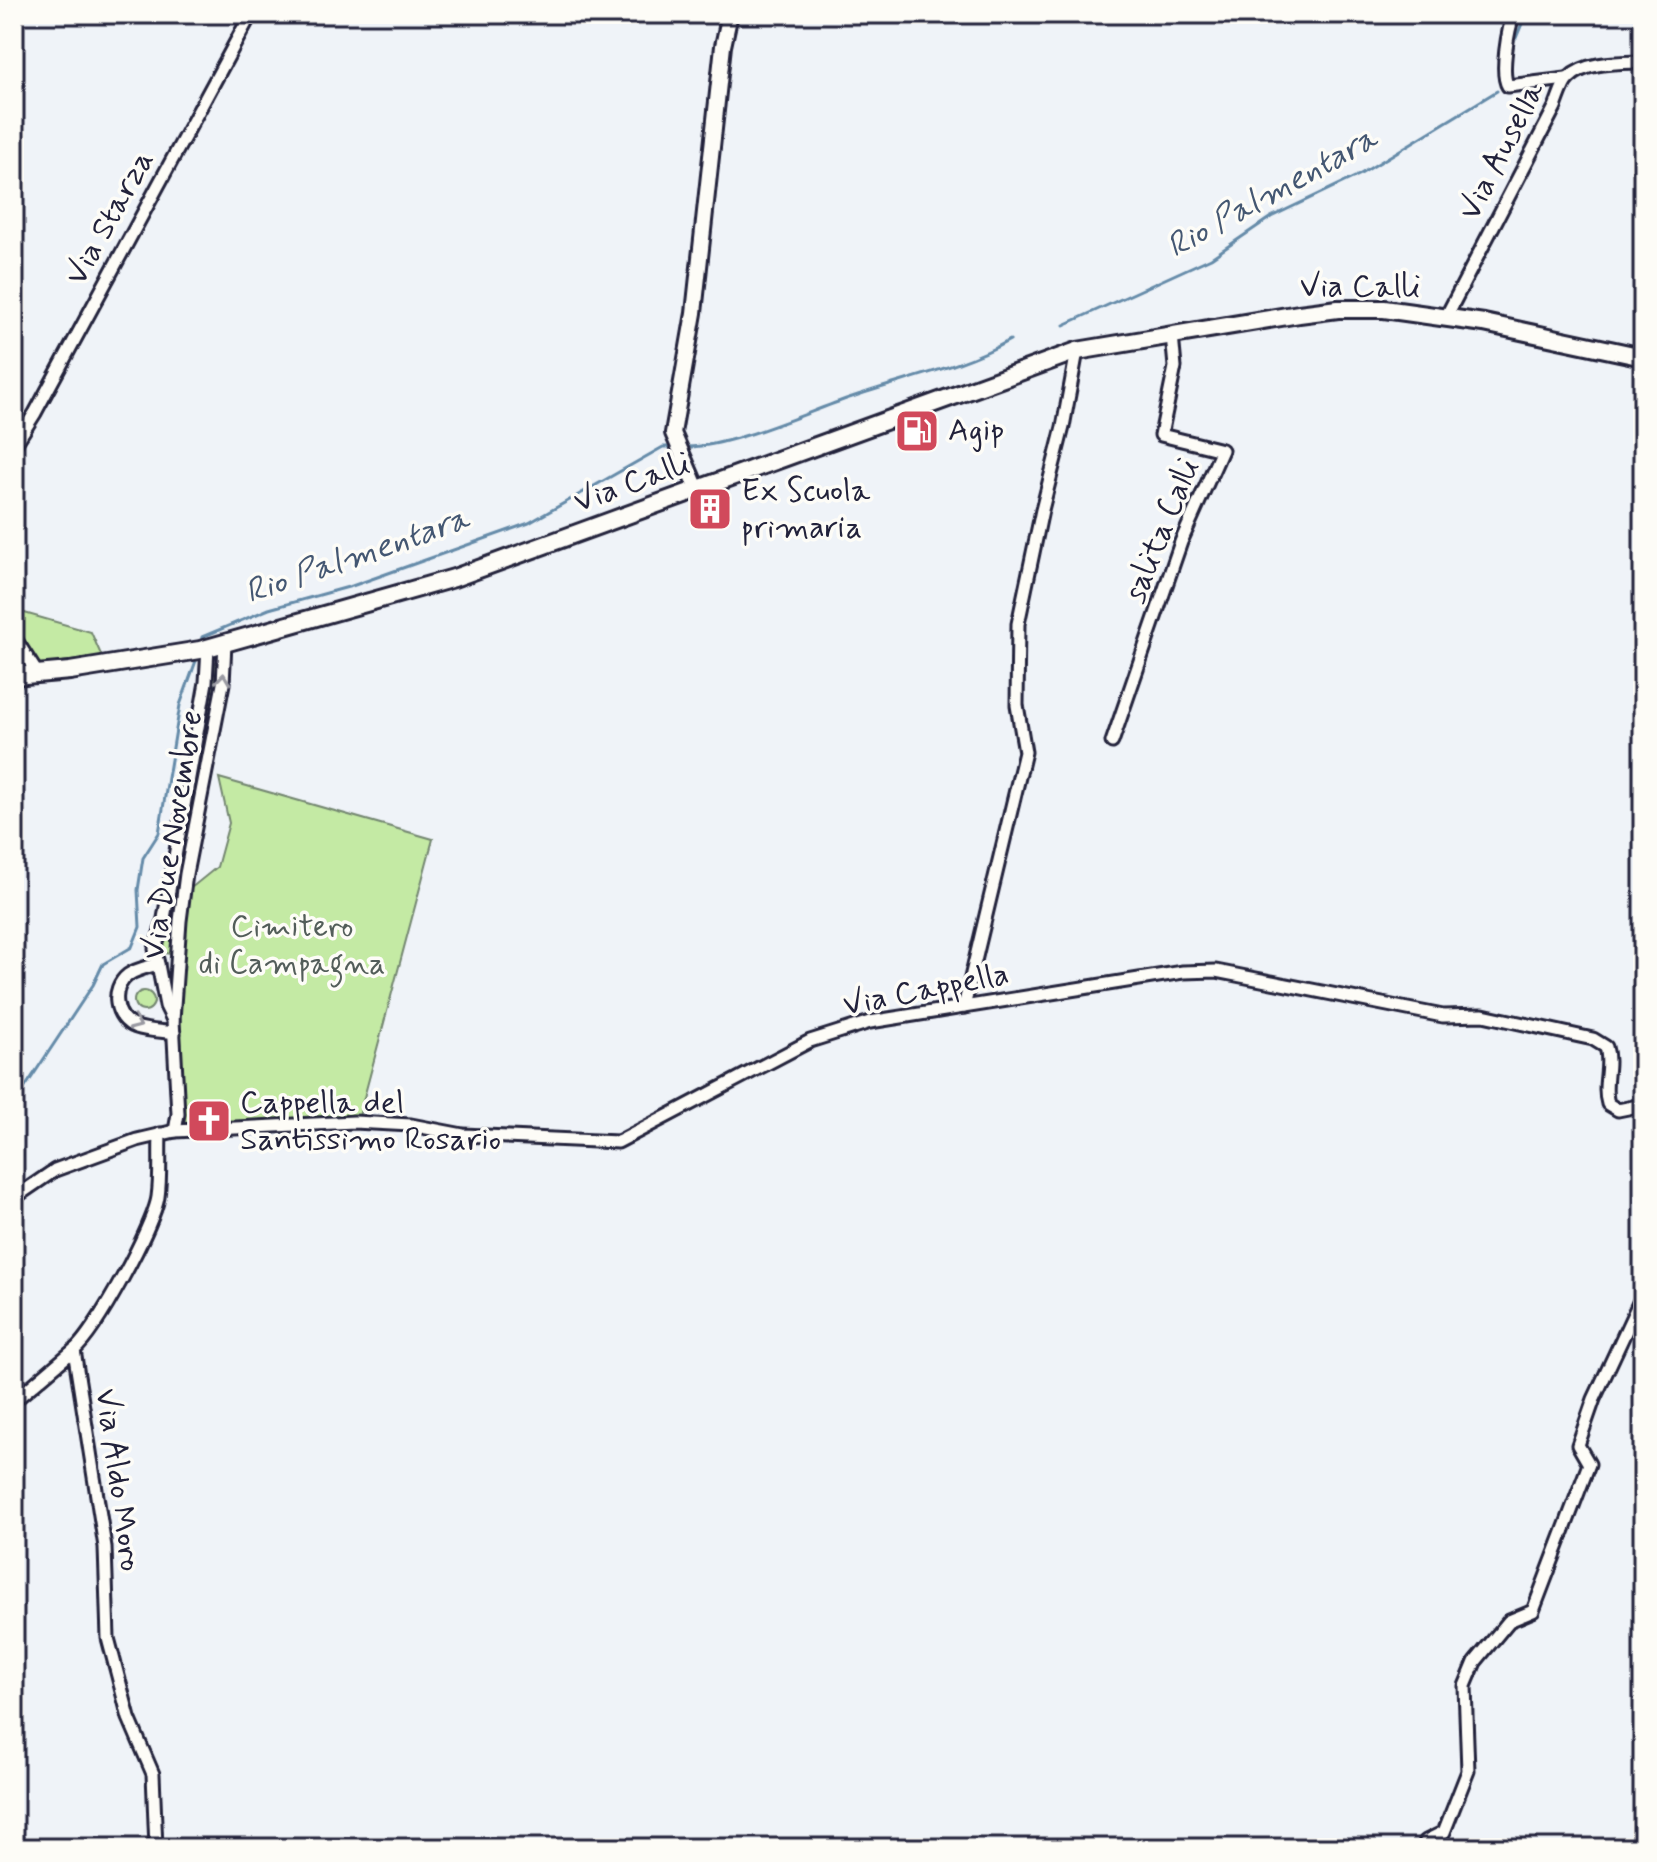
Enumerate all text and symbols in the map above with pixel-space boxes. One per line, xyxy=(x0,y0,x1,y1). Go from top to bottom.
street label: Via Ausella xyxy=(1449,74,1555,227)
water label: Rio Palmentara xyxy=(1159,116,1387,269)
street label: Via Starza xyxy=(56,143,164,293)
street label: Via Calli xyxy=(1300,266,1420,308)
fuel station icon: Agip xyxy=(893,407,941,455)
place label: Agip xyxy=(948,410,1004,452)
street label: Via Calli xyxy=(568,443,696,523)
street label: salita Calli xyxy=(1114,453,1210,609)
place label: Ex Scuola primaria xyxy=(741,470,871,549)
building icon: Ex Scuola primaria xyxy=(686,485,734,533)
water label: Rio Palmentara xyxy=(239,496,477,615)
one-way arrow xyxy=(215,672,232,685)
street label: Via Due Novembre xyxy=(133,707,213,963)
park label: Cimitero di Campagna xyxy=(199,906,385,988)
street label: Via Cappella xyxy=(840,953,1012,1027)
one-way arrow xyxy=(128,1014,143,1030)
place label: Cappella del Santissimo Rosario xyxy=(240,1082,501,1161)
church icon: Cappella del Santissimo Rosario xyxy=(185,1097,233,1145)
street label: Via Aldo Moro xyxy=(84,1386,152,1574)

